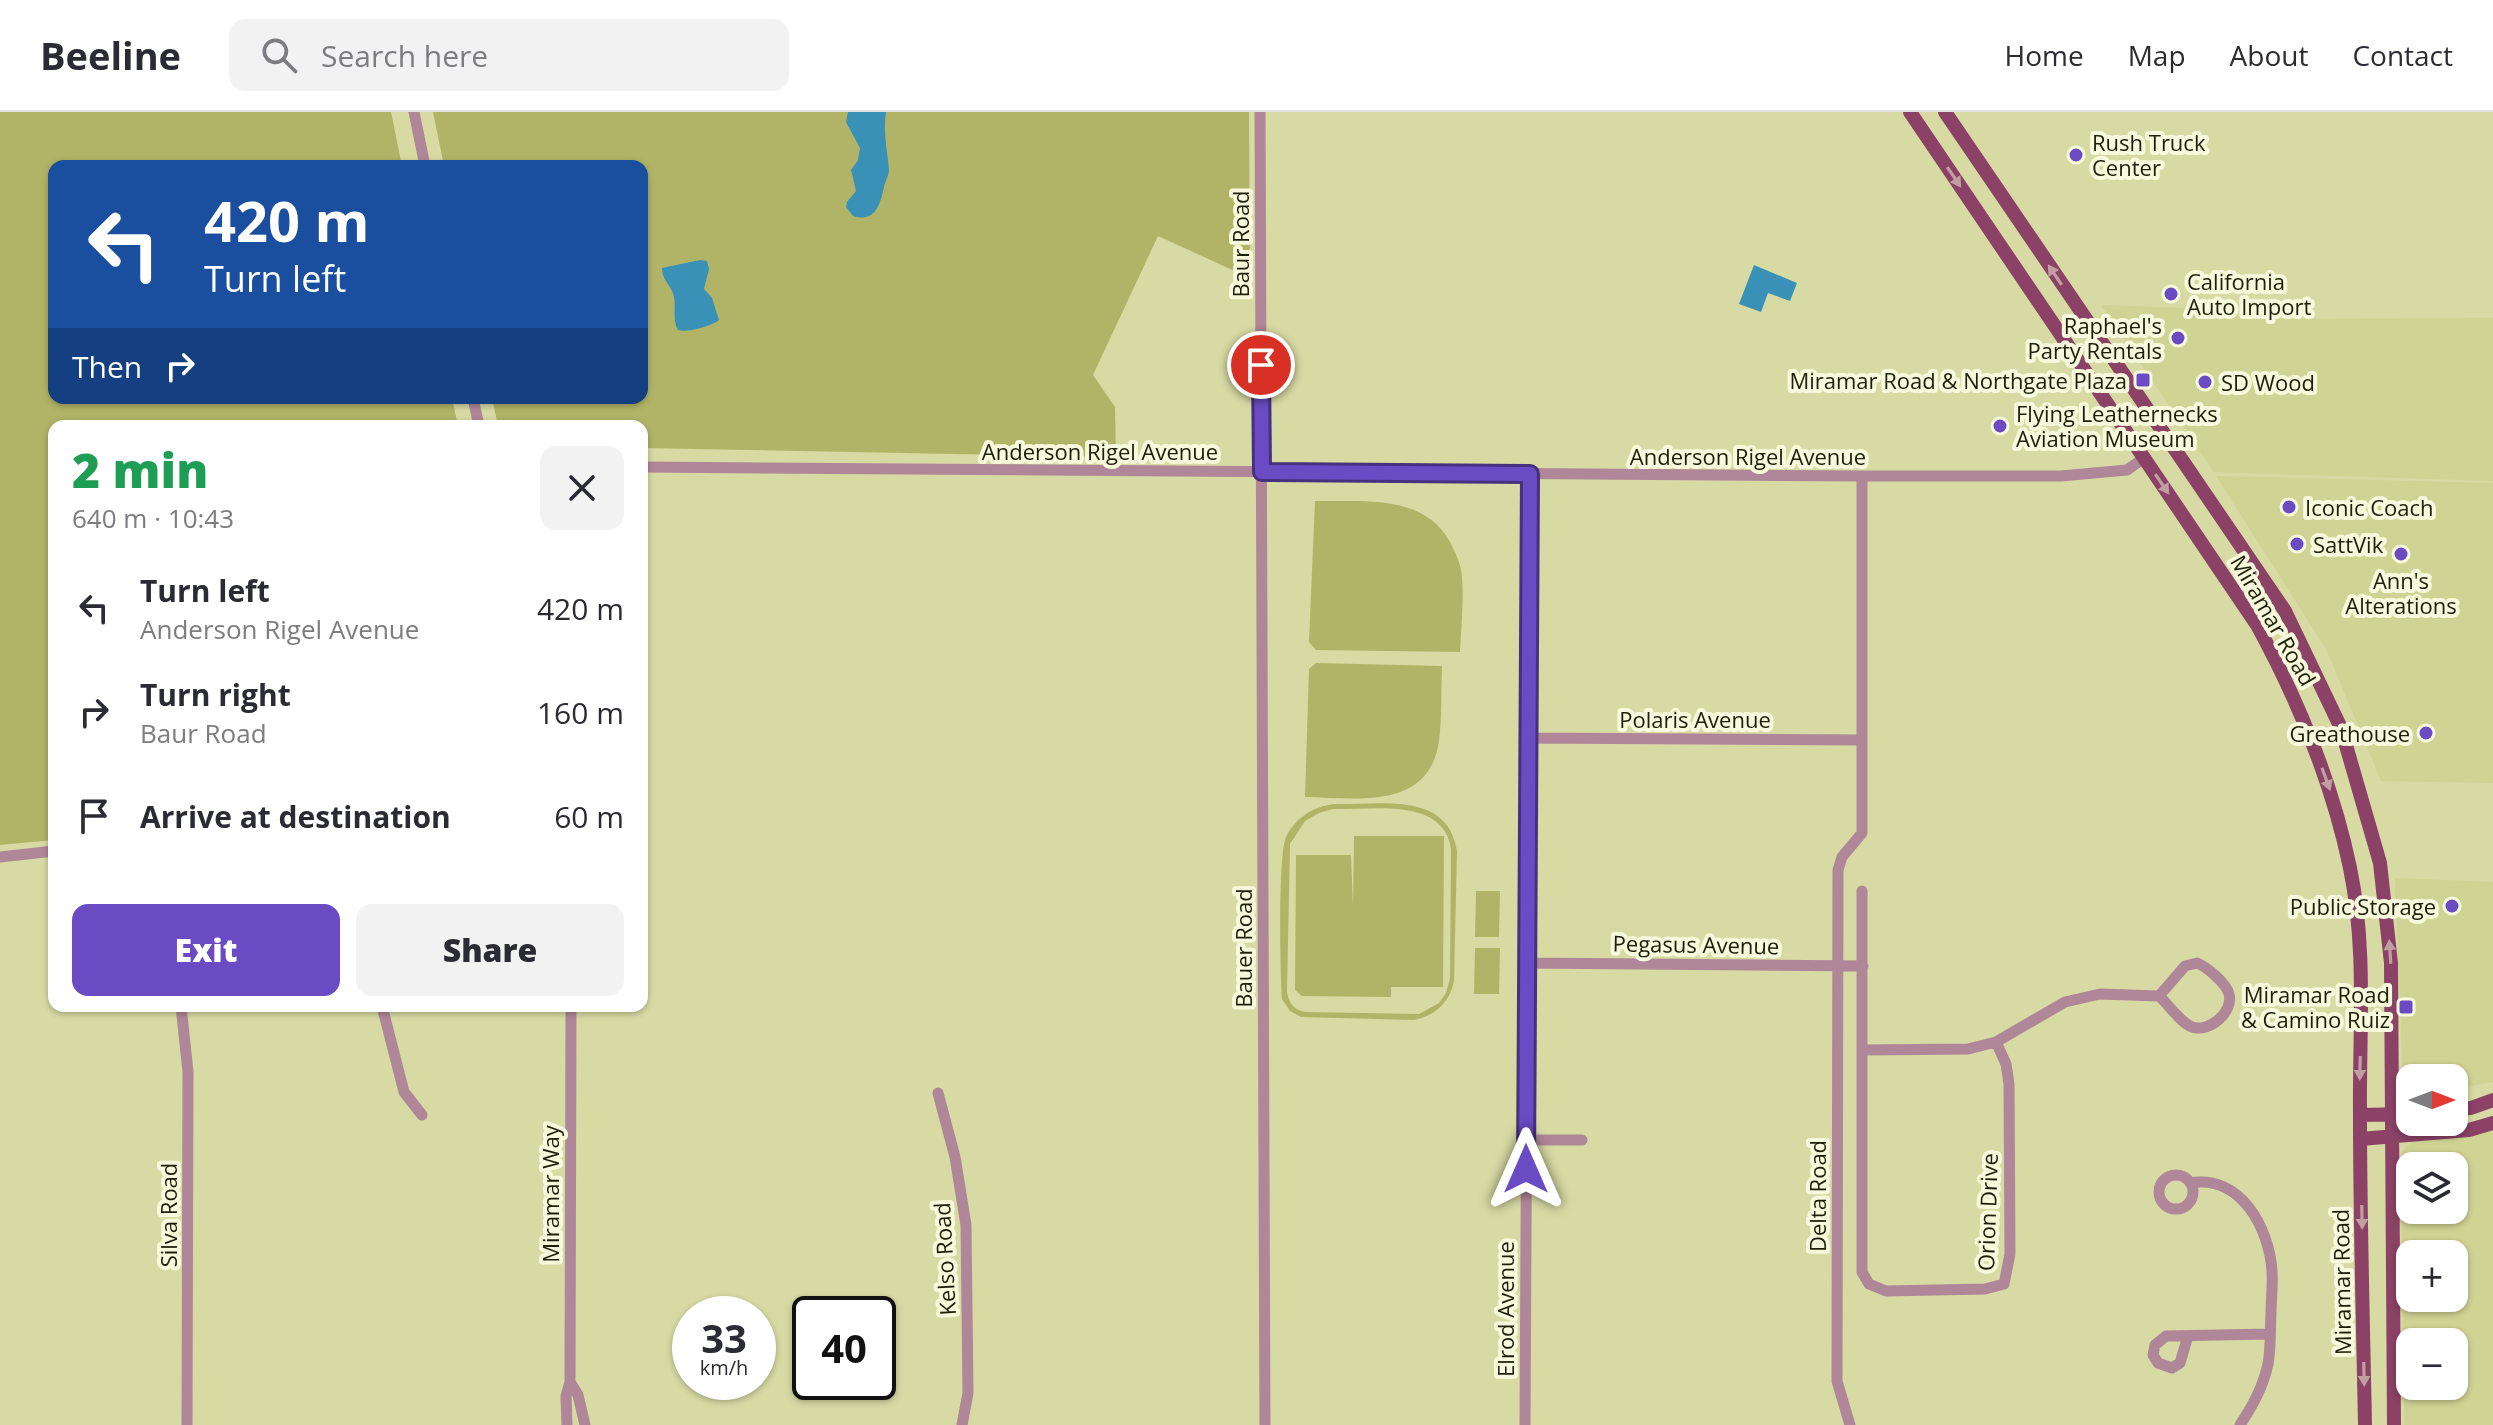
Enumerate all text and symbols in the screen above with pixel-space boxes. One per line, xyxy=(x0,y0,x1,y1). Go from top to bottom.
search box xyxy=(229,19,789,91)
text: Beeline xyxy=(40,29,181,81)
icon: search xyxy=(257,33,301,77)
text: Search here xyxy=(321,35,488,76)
text: Home xyxy=(2005,36,2084,74)
text: Map xyxy=(2128,36,2186,74)
text: About xyxy=(2230,36,2308,74)
text: Contact xyxy=(2352,36,2453,74)
place label: Rush Truck Center xyxy=(2092,127,2206,182)
marker: Rush Truck Center xyxy=(2067,146,2085,164)
one-way arrow xyxy=(1946,166,1961,187)
text: 420 m xyxy=(204,182,370,258)
street label: Baur Road xyxy=(1225,190,1255,298)
icon: left xyxy=(72,192,176,296)
text: Turn left xyxy=(204,254,346,303)
one-way arrow xyxy=(2048,264,2063,285)
place label: California Auto Import xyxy=(2187,266,2311,321)
marker: California Auto Import xyxy=(2162,285,2180,303)
place label: Raphael's Party Rentals xyxy=(2027,310,2162,365)
marker: Raphael's Party Rentals xyxy=(2169,329,2187,347)
pin xyxy=(1227,331,1295,399)
icon: arrive xyxy=(1239,343,1283,387)
icon: right xyxy=(158,344,202,388)
text: Then xyxy=(72,346,142,387)
place label: Miramar Road & Northgate Plaza xyxy=(1789,365,2127,395)
place label: SD Wood xyxy=(2221,367,2315,397)
marker: Miramar Road & Northgate Plaza xyxy=(2134,371,2152,389)
marker: SD Wood xyxy=(2196,373,2214,391)
place label: Flying Leathernecks Aviation Museum xyxy=(2016,398,2218,453)
marker: Flying Leathernecks Aviation Museum xyxy=(1991,417,2009,435)
street label: Anderson Rigel Avenue xyxy=(982,436,1218,466)
text: 2 min xyxy=(72,437,208,502)
street label: Anderson Rigel Avenue xyxy=(1630,441,1866,471)
button: close xyxy=(540,446,624,530)
one-way arrow xyxy=(2154,474,2169,495)
place label: Iconic Coach xyxy=(2305,492,2434,522)
marker: Iconic Coach xyxy=(2280,498,2298,516)
text: 640 m · 10:43 xyxy=(72,500,234,536)
place label: SattVik xyxy=(2313,529,2384,559)
marker: SattVik xyxy=(2288,535,2306,553)
marker: Ann's Alterations xyxy=(2392,545,2410,563)
street label: Miramar Road xyxy=(2224,549,2324,691)
place label: Ann's Alterations xyxy=(2345,565,2457,620)
text: Turn left xyxy=(140,570,270,611)
icon: left xyxy=(72,586,116,630)
text: 420 m xyxy=(537,588,624,629)
text: Anderson Rigel Avenue xyxy=(140,611,419,647)
text: Turn right xyxy=(140,674,291,715)
icon: right xyxy=(72,690,116,734)
text: 160 m xyxy=(537,692,624,733)
street label: Polaris Avenue xyxy=(1619,704,1771,734)
text: Baur Road xyxy=(140,715,267,751)
place label: Greathouse xyxy=(2290,718,2410,748)
marker: Greathouse xyxy=(2417,724,2435,742)
one-way arrow xyxy=(2321,768,2333,792)
icon: arrive xyxy=(72,794,116,838)
text: Arrive at destination xyxy=(140,796,451,837)
text: 60 m xyxy=(554,796,624,837)
street label: Bauer Road xyxy=(1228,888,1258,1008)
place label: Public Storage xyxy=(2290,891,2436,921)
marker: Public Storage xyxy=(2443,897,2461,915)
button: Exit xyxy=(72,904,340,996)
button: Share xyxy=(356,904,624,996)
street label: Pegasus Avenue xyxy=(1612,928,1780,960)
one-way arrow xyxy=(2383,939,2396,964)
place label: Miramar Road & Camino Ruiz xyxy=(2241,979,2390,1034)
marker: Miramar Road & Camino Ruiz xyxy=(2397,998,2415,1016)
one-way arrow xyxy=(2354,1056,2366,1081)
north arrow xyxy=(2396,1064,2468,1136)
map controls xyxy=(2396,1064,2468,1400)
street label: Miramar Way xyxy=(535,1124,565,1263)
position arrow xyxy=(1484,1127,1568,1211)
street label: Delta Road xyxy=(1802,1140,1832,1252)
button: layers xyxy=(2396,1152,2468,1224)
street label: Orion Drive xyxy=(1970,1153,2004,1271)
street label: Silva Road xyxy=(153,1163,183,1267)
street label: Kelso Road xyxy=(926,1202,962,1316)
one-way arrow xyxy=(2355,1205,2368,1230)
street label: Miramar Road xyxy=(2325,1209,2357,1355)
button: + xyxy=(2396,1240,2468,1312)
street label: Elrod Avenue xyxy=(1490,1241,1520,1377)
speed limit sign: 40 xyxy=(792,1296,896,1400)
text: 33 xyxy=(701,1310,747,1365)
button: − xyxy=(2396,1328,2468,1400)
text: km/h xyxy=(700,1354,748,1381)
one-way arrow xyxy=(2358,1362,2370,1387)

